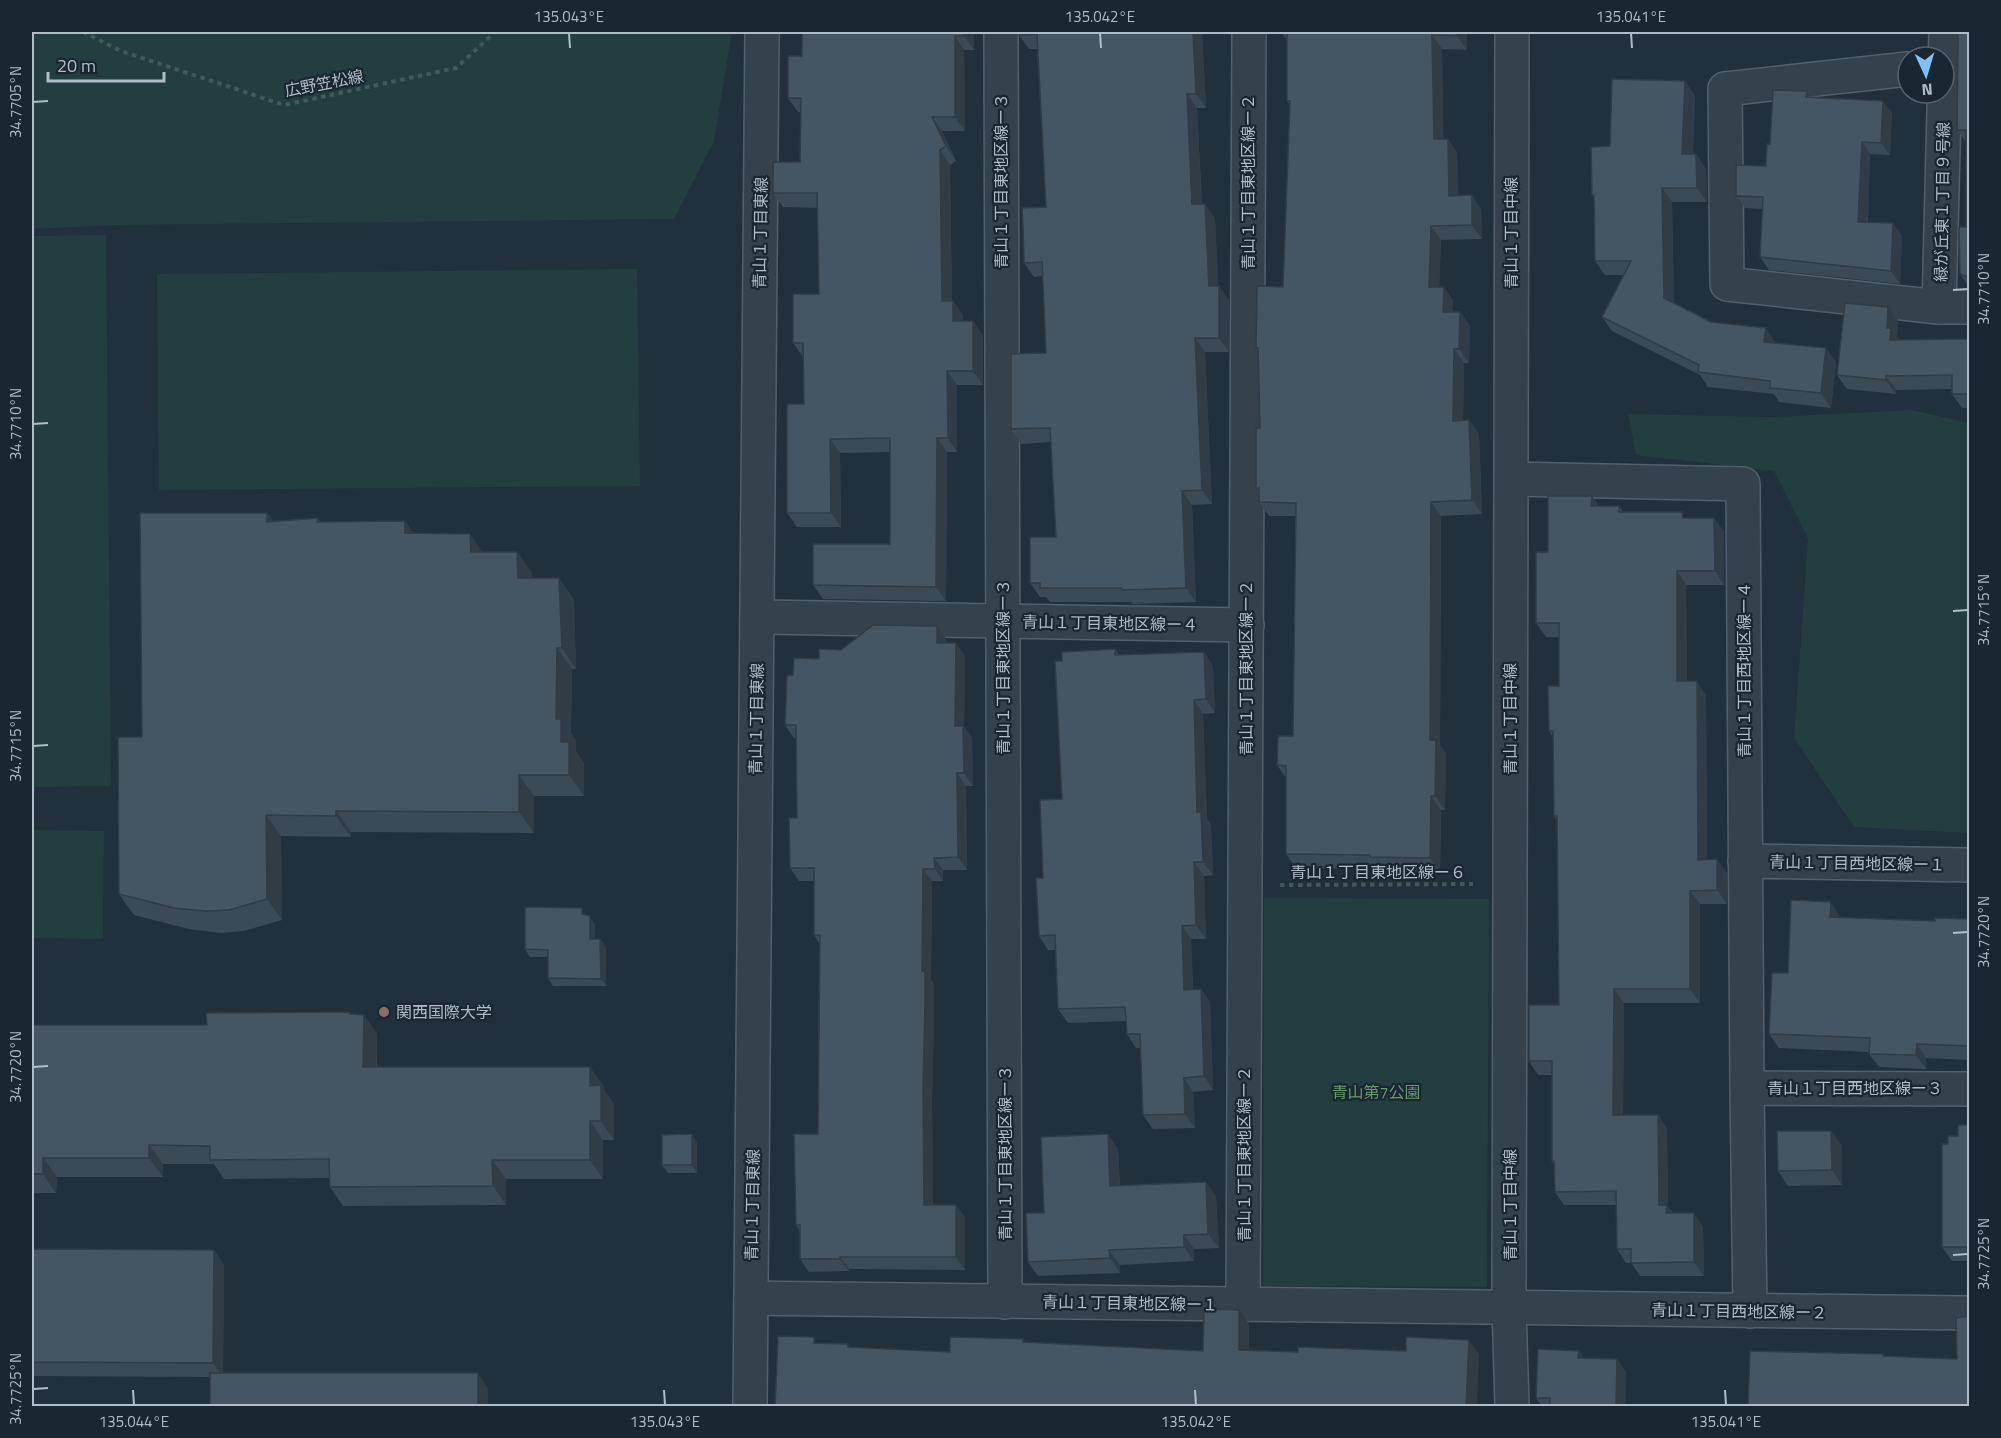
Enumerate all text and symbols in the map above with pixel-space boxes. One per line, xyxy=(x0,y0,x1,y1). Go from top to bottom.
text: 135.043°E xyxy=(534,5,604,28)
text: 135.042°E xyxy=(1065,5,1135,28)
text: 135.041°E xyxy=(1596,5,1666,28)
scale bar xyxy=(48,45,164,83)
north arrow xyxy=(1896,45,1956,105)
text: 20 m xyxy=(57,52,96,79)
street label: 広野笠松線 xyxy=(282,64,366,102)
text: 34.7705°N xyxy=(4,66,27,138)
text: N xyxy=(1921,78,1933,102)
street label: 青山１丁目東地区線ー３ xyxy=(989,93,1013,269)
street label: 青山１丁目東地区線ー２ xyxy=(1236,94,1260,270)
street label: 緑が丘東１丁目９号線 xyxy=(1929,122,1955,282)
street label: 青山１丁目東線 xyxy=(747,177,773,289)
street label: 青山１丁目中線 xyxy=(1499,177,1523,289)
text: 34.7710°N xyxy=(1972,253,1995,325)
text: 34.7710°N xyxy=(4,388,27,460)
text: 34.7715°N xyxy=(1972,574,1995,646)
street label: 青山１丁目東地区線ー３ xyxy=(991,579,1015,755)
street label: 青山１丁目東地区線ー２ xyxy=(1234,580,1258,756)
street label: 青山１丁目西地区線ー４ xyxy=(1732,582,1756,758)
street label: 青山１丁目東地区線ー４ xyxy=(1022,609,1198,637)
street label: 青山１丁目東線 xyxy=(743,663,769,775)
street label: 青山１丁目中線 xyxy=(1498,663,1522,775)
text: 34.7715°N xyxy=(4,710,27,782)
street label: 青山１丁目西地区線ー１ xyxy=(1769,849,1945,877)
street label: 青山１丁目東地区線ー６ xyxy=(1290,860,1466,884)
text: 34.7720°N xyxy=(1972,896,1995,968)
place label: 関西国際大学 xyxy=(396,1000,492,1024)
marker: 関西国際大学 xyxy=(377,1005,391,1019)
text: 34.7720°N xyxy=(4,1031,27,1103)
street label: 青山１丁目東地区線ー３ xyxy=(993,1065,1017,1241)
street label: 青山１丁目東地区線ー２ xyxy=(1232,1066,1256,1242)
street label: 青山１丁目西地区線ー３ xyxy=(1767,1076,1943,1100)
park label: 青山第7公園 xyxy=(1332,1080,1420,1104)
street label: 青山１丁目東線 xyxy=(739,1149,765,1261)
street label: 青山１丁目中線 xyxy=(1498,1149,1522,1261)
text: 34.7725°N xyxy=(1972,1218,1995,1290)
street label: 青山１丁目東地区線ー１ xyxy=(1042,1289,1218,1317)
street label: 青山１丁目西地区線ー２ xyxy=(1651,1297,1827,1325)
text: 34.7725°N xyxy=(4,1353,27,1425)
text: 135.044°E xyxy=(99,1410,169,1433)
text: 135.043°E xyxy=(630,1410,700,1433)
text: 135.042°E xyxy=(1161,1410,1231,1433)
text: 135.041°E xyxy=(1691,1410,1761,1433)

